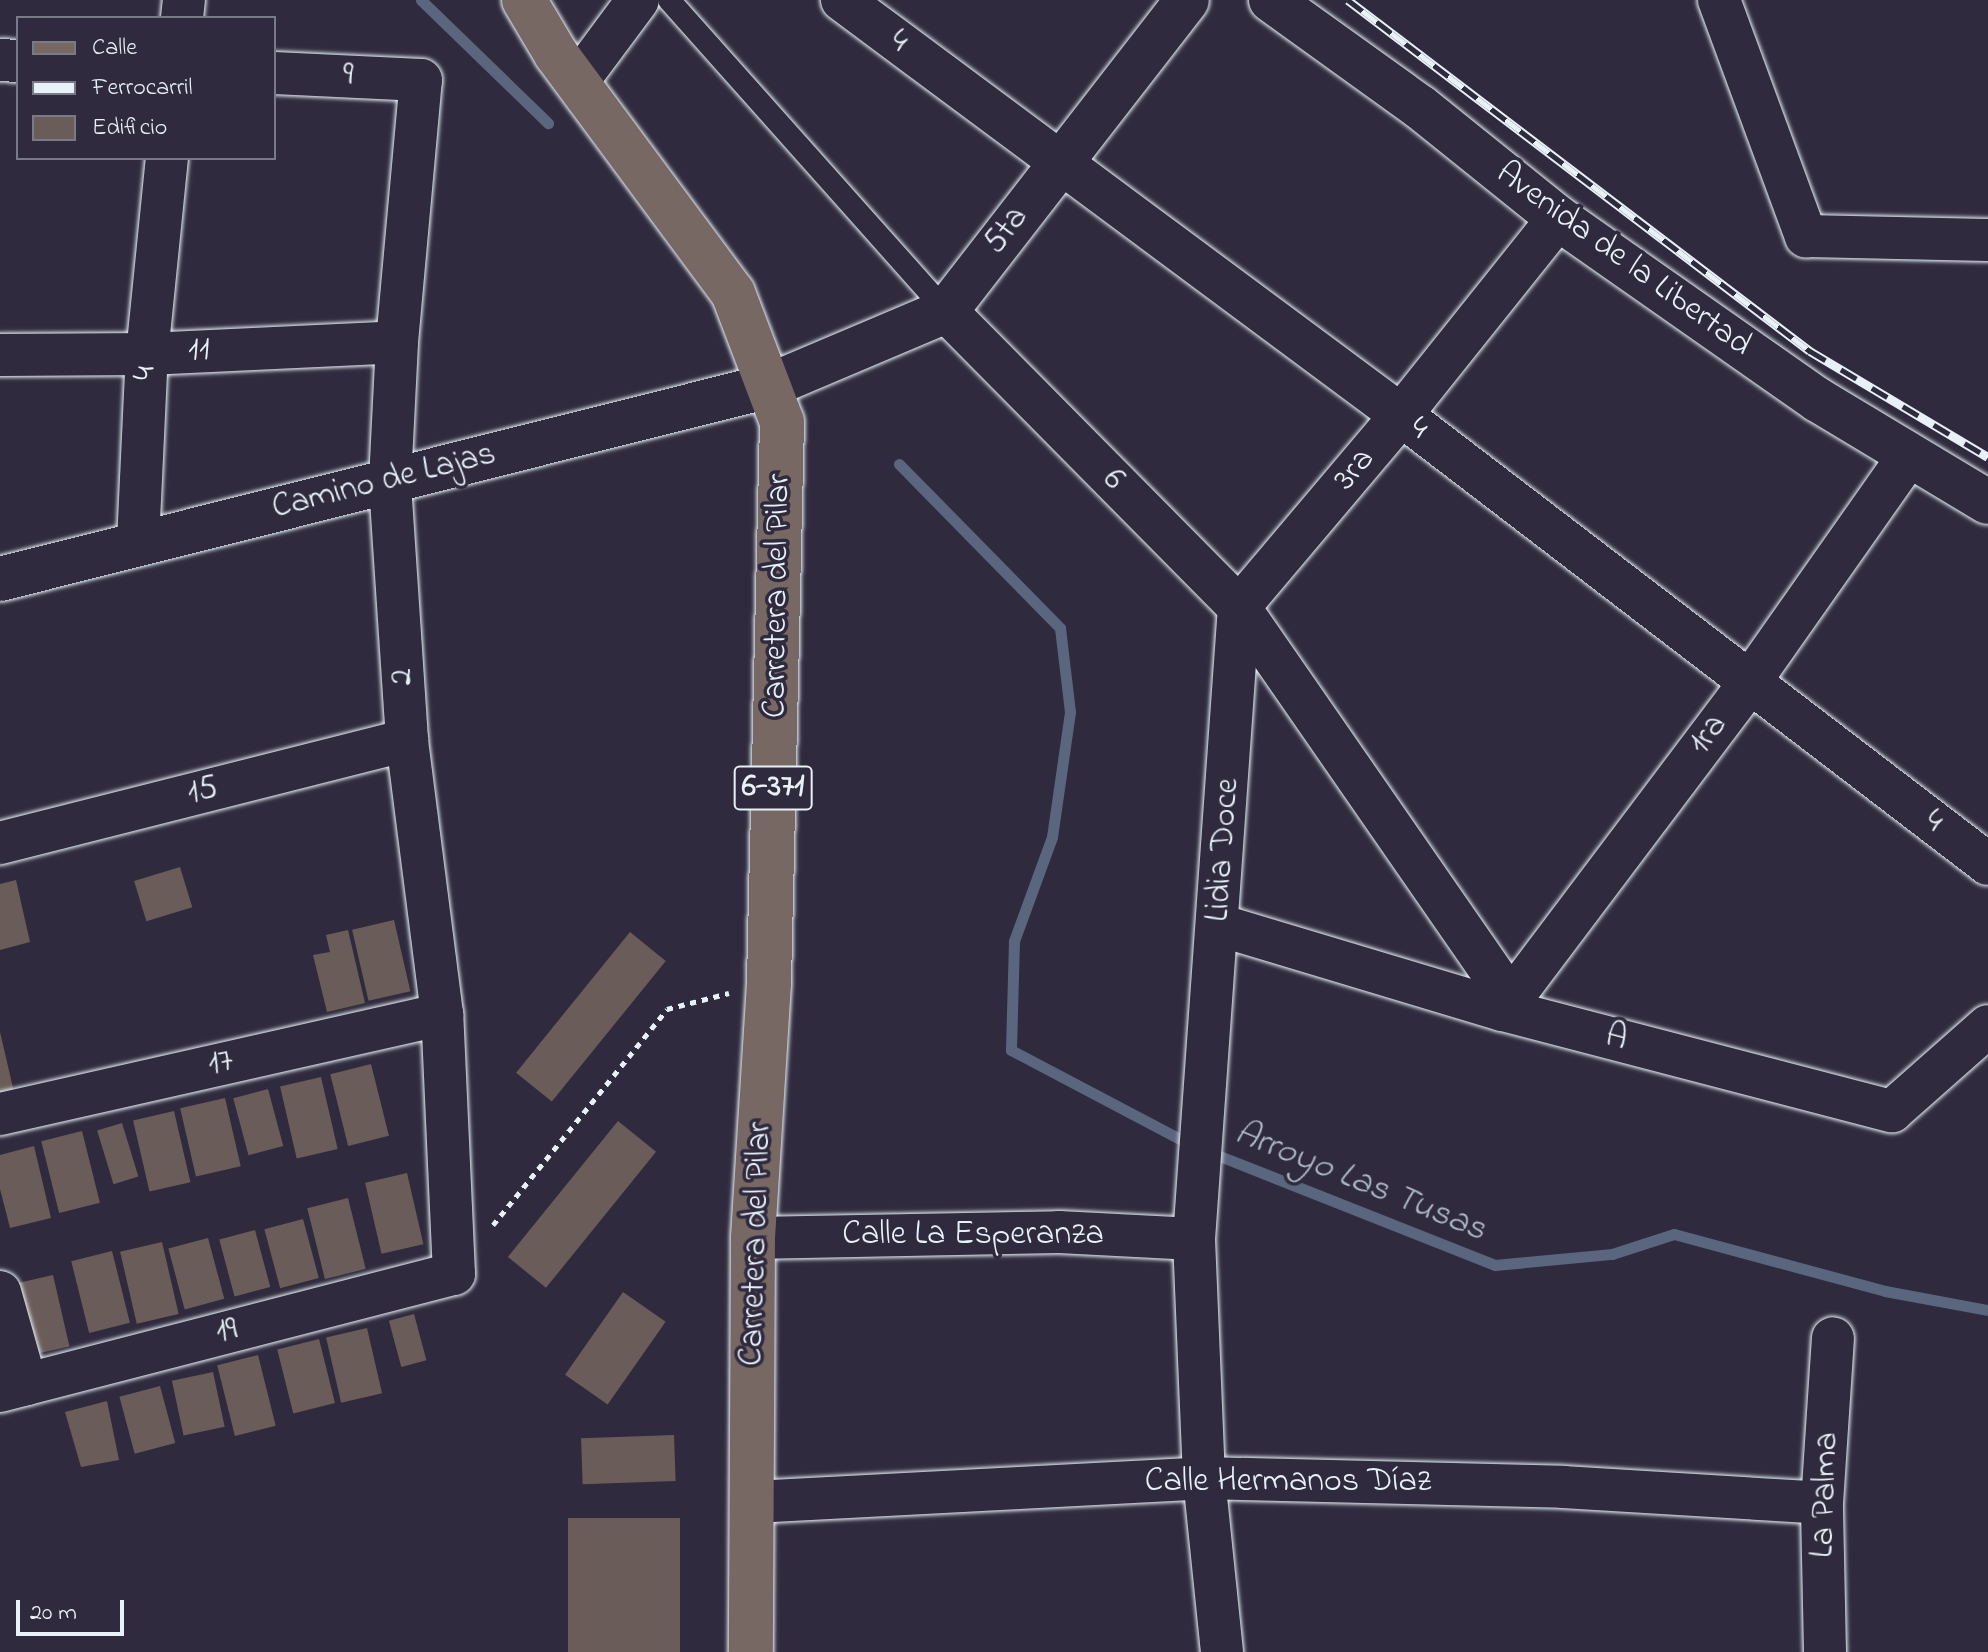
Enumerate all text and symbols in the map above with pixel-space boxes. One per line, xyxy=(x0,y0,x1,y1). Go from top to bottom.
legend xyxy=(16,16,276,160)
street label: 4 xyxy=(880,21,916,63)
text: Calle xyxy=(92,31,137,66)
street label: 9 xyxy=(342,55,354,97)
text: Ferrocarril xyxy=(92,71,193,106)
text: Edificio xyxy=(92,111,167,146)
street label: Avenida de la Libertad xyxy=(1487,154,1759,366)
street label: 5ta xyxy=(976,199,1038,263)
street label: 11 xyxy=(187,330,211,372)
street label: 4 xyxy=(125,365,167,381)
street label: 4 xyxy=(1400,408,1436,450)
street label: Camino de Lajas xyxy=(268,435,500,529)
street label: 3ra xyxy=(1326,440,1384,500)
street label: 6 xyxy=(1093,460,1133,500)
street label: Carretera del Pilar xyxy=(755,474,801,718)
street label: 2 xyxy=(382,667,424,687)
street label: 1ra xyxy=(1681,707,1737,763)
road number: 6-371 xyxy=(733,760,813,816)
street label: 15 xyxy=(183,769,223,815)
street label: Lidia Doce xyxy=(1199,777,1249,923)
street label: 4 xyxy=(1915,801,1951,843)
street label: A xyxy=(1601,1017,1631,1061)
street label: 17 xyxy=(204,1041,238,1087)
water label: Arroyo Las Tusas xyxy=(1228,1112,1492,1252)
street label: Carretera del Pilar xyxy=(732,1121,782,1367)
street label: Calle La Esperanza xyxy=(842,1216,1104,1256)
street label: 19 xyxy=(212,1310,242,1354)
street label: La Palma xyxy=(1803,1431,1849,1559)
street label: Calle Hermanos Díaz xyxy=(1145,1463,1431,1503)
scale bar xyxy=(20,1584,128,1634)
text: 20 m xyxy=(30,1596,77,1631)

